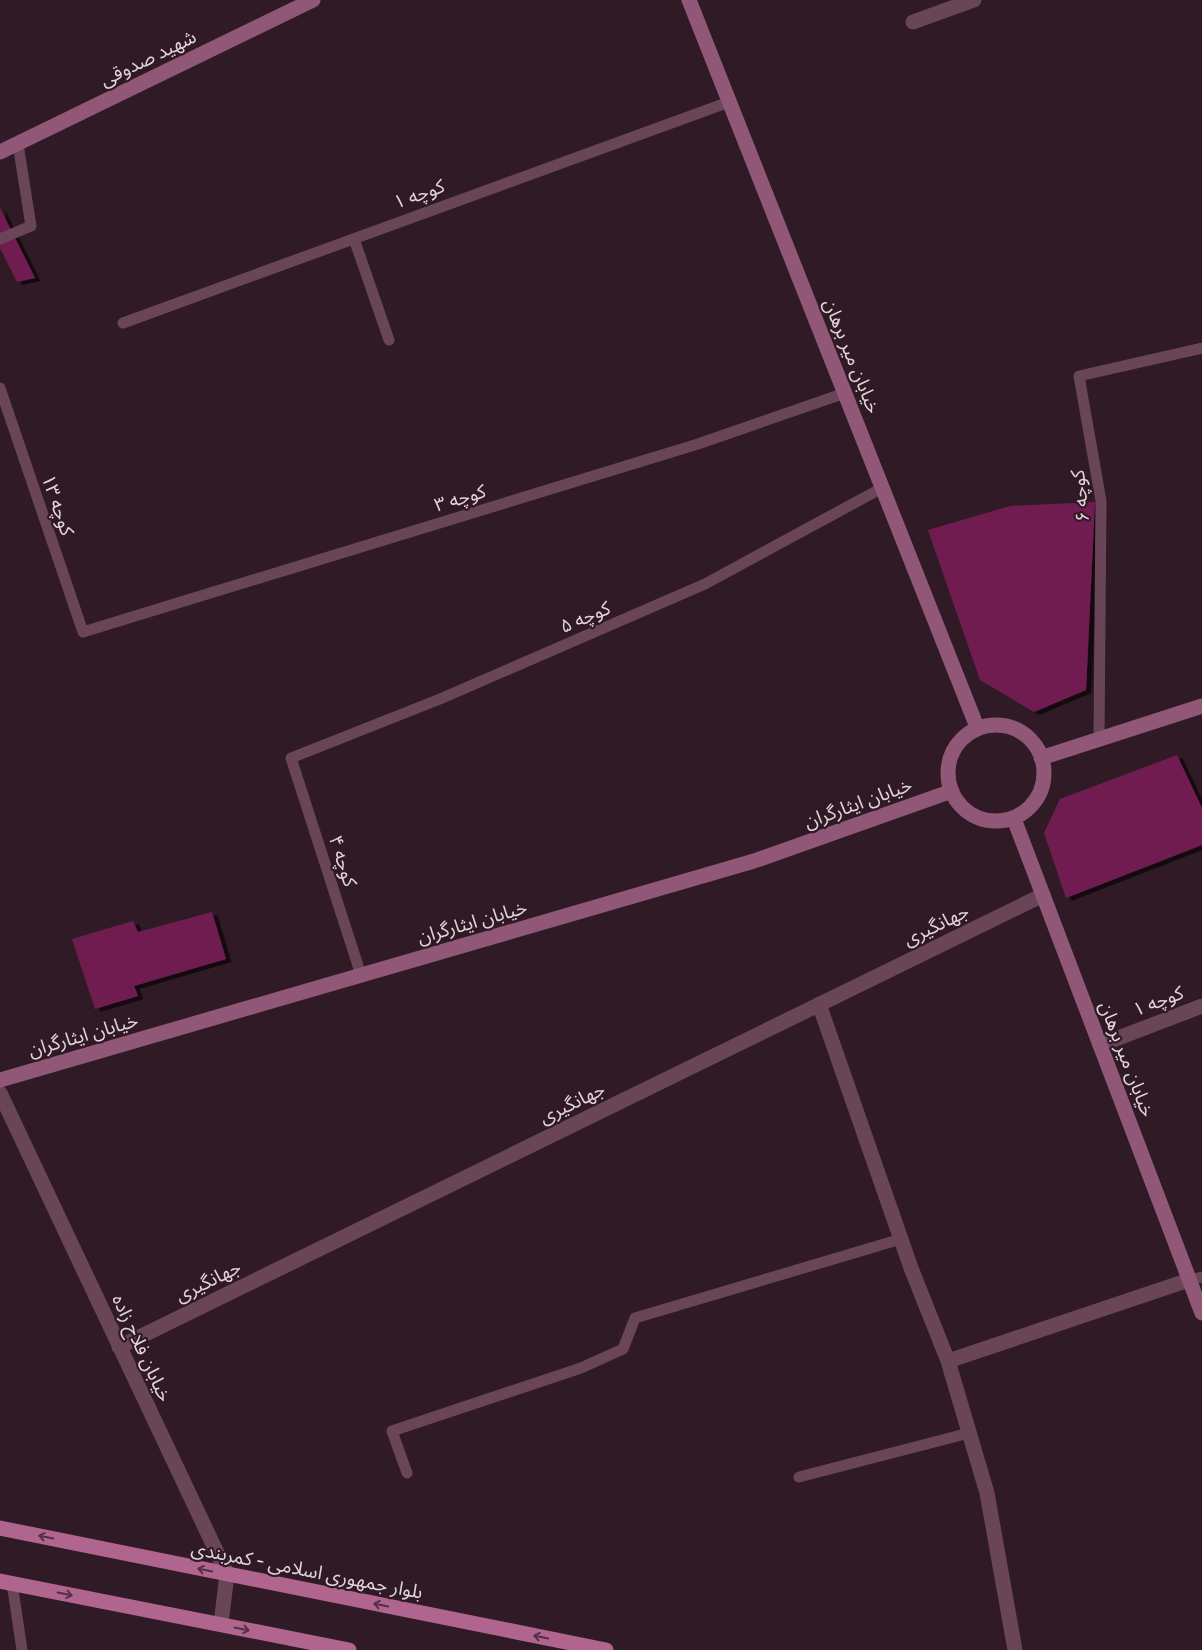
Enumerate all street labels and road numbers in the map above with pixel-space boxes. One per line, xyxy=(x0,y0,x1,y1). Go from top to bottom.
street label: شهید صدوقی xyxy=(96,25,200,91)
street label: کوچه ۱ xyxy=(390,174,449,215)
street label: خیابان میر برهان xyxy=(818,295,886,417)
street label: کوچه ۶ xyxy=(1066,467,1095,523)
street label: کوچه ۱۳ xyxy=(36,471,80,540)
street label: کوچه ۳ xyxy=(432,479,490,518)
street label: کوچه ۵ xyxy=(556,596,615,639)
street label: خیابان ایثارگران xyxy=(801,773,915,833)
street label: کوچه ۴ xyxy=(323,833,362,891)
street label: خیابان ایثارگران xyxy=(414,895,530,949)
street label: جهانگیری xyxy=(899,899,973,951)
street label: کوچه ۱ xyxy=(1129,980,1188,1022)
street label: خیابان میر برهان xyxy=(1094,998,1160,1120)
street label: خیابان ایثارگران xyxy=(25,1008,141,1062)
street label: جهانگیری xyxy=(535,1077,609,1129)
street label: جهانگیری xyxy=(171,1255,245,1307)
street label: خیابان فلاح زاده xyxy=(105,1291,177,1406)
street label: بلوار جمهوری اسلامی - کمربندی xyxy=(189,1536,425,1604)

